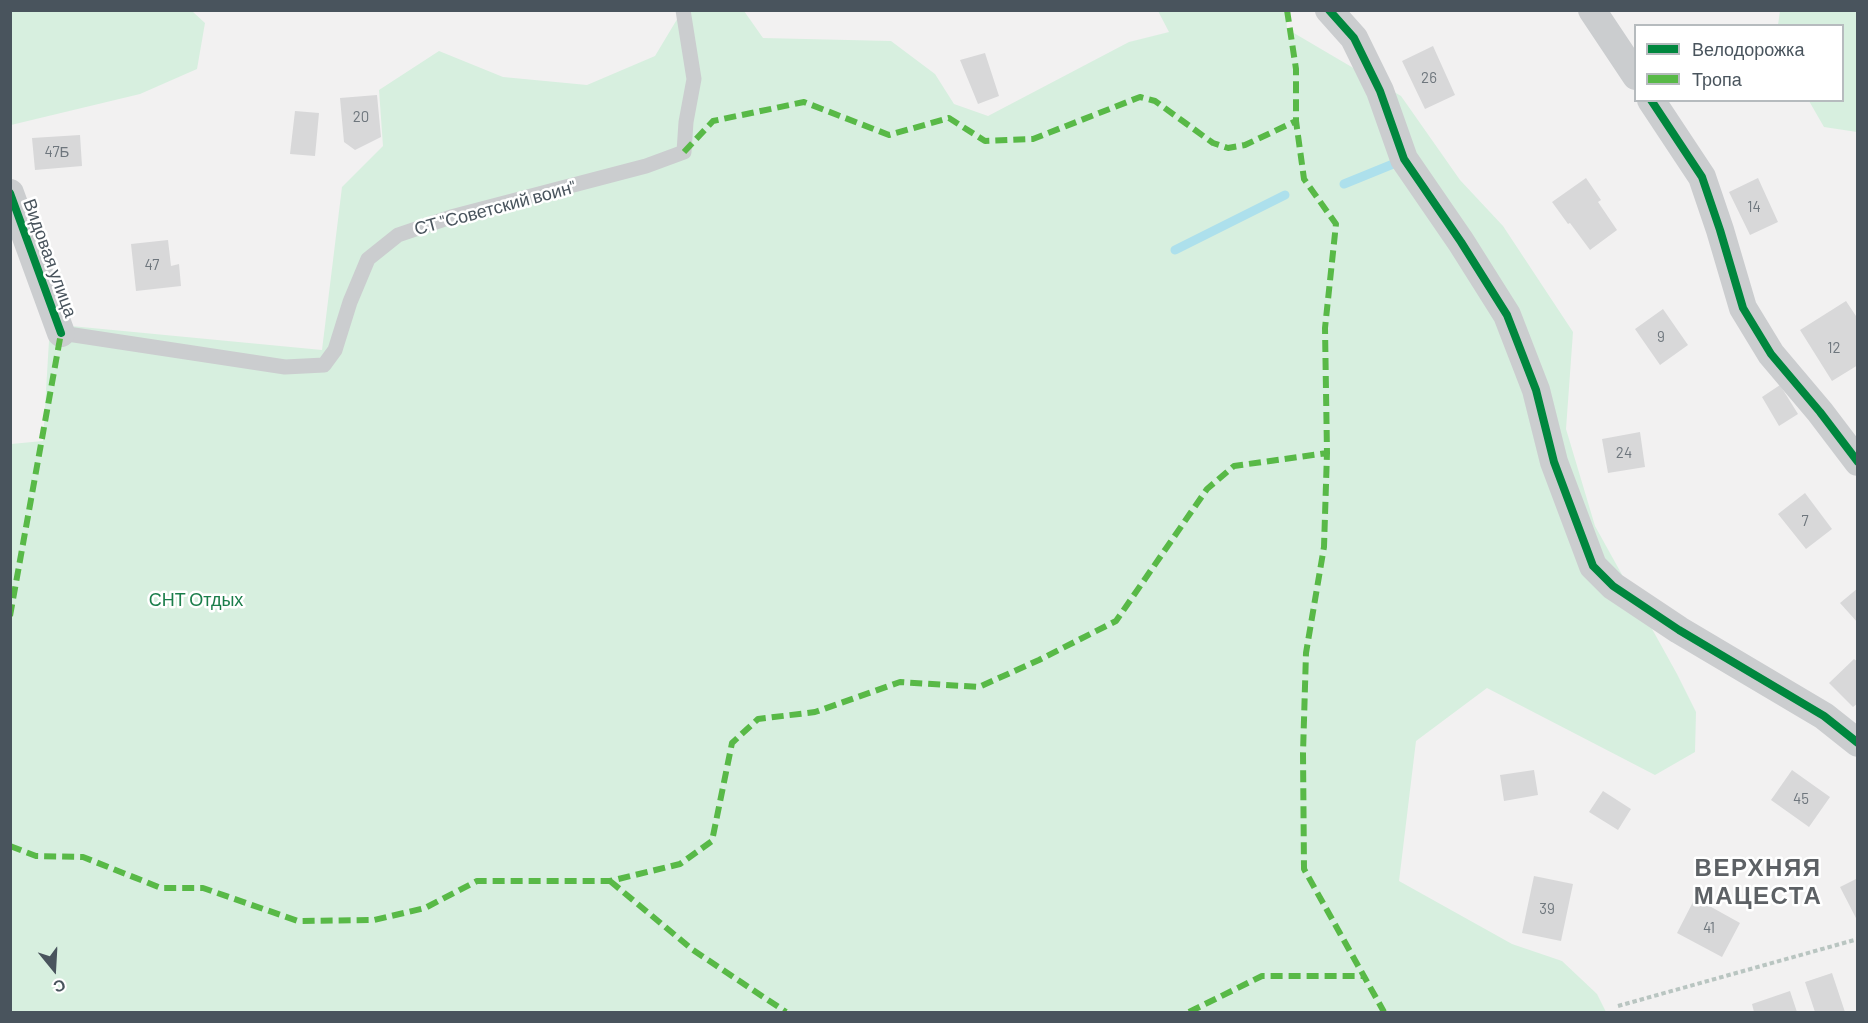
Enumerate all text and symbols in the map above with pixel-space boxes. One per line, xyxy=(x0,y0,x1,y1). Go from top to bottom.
legend xyxy=(1634,24,1844,102)
text: Велодорожка xyxy=(1692,38,1804,60)
text: Тропа xyxy=(1692,68,1742,90)
house number: 26 xyxy=(1421,69,1437,87)
house number: 20 xyxy=(353,108,369,126)
house number: 47Б xyxy=(45,143,69,161)
street label: СТ "Советский воин" xyxy=(412,176,578,240)
street label: Видовая улица xyxy=(19,196,81,320)
house number: 14 xyxy=(1747,198,1761,216)
house number: 47 xyxy=(145,256,159,274)
house number: 9 xyxy=(1657,328,1665,346)
house number: 12 xyxy=(1827,339,1841,357)
house number: 24 xyxy=(1616,444,1632,462)
house number: 7 xyxy=(1801,512,1809,530)
park label: СНТ Отдых xyxy=(149,589,243,611)
house number: 45 xyxy=(1793,790,1809,808)
district label: ВЕРХНЯЯ МАЦЕСТА xyxy=(1694,854,1822,910)
house number: 39 xyxy=(1539,900,1555,918)
house number: 41 xyxy=(1703,919,1715,937)
north arrow xyxy=(24,939,84,999)
text: С xyxy=(51,976,68,997)

